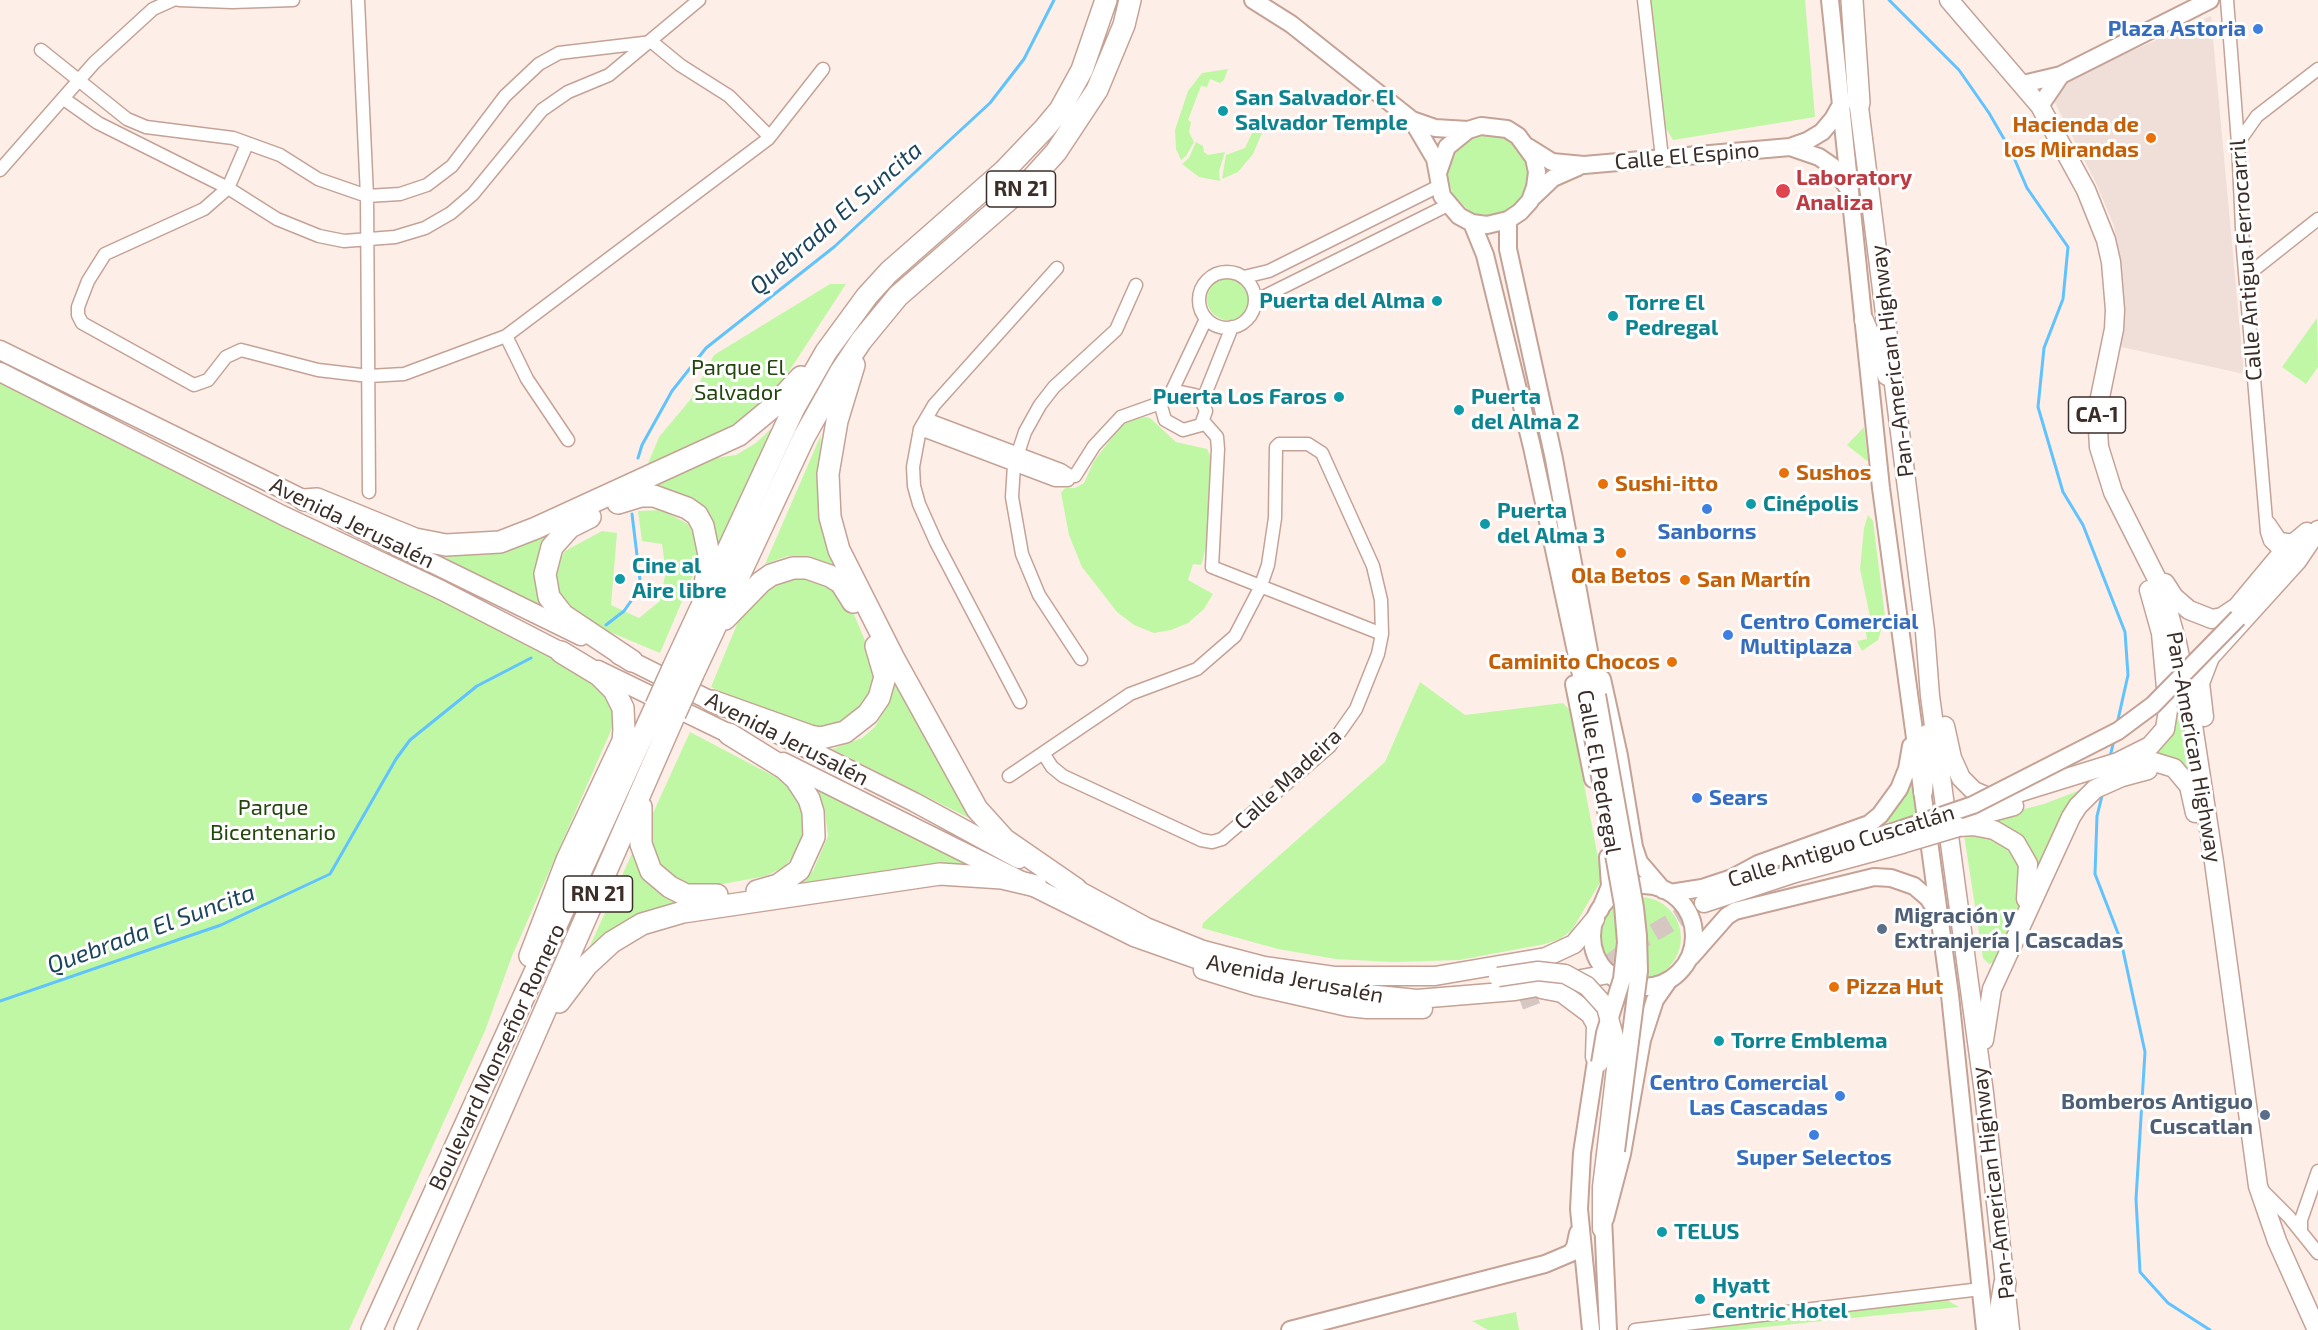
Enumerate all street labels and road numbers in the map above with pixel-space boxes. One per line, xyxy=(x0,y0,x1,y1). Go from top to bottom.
street label: Calle El Espino xyxy=(1614,137,1760,175)
street label: Calle Antigua Ferrocarril xyxy=(2224,138,2268,382)
road number: RN 21 xyxy=(986,171,1056,207)
street label: Pan-American Highway xyxy=(1865,243,1919,479)
road number: CA-1 xyxy=(2068,397,2126,433)
street label: Avenida Jerusalén xyxy=(266,472,438,574)
street label: Pan-American Highway xyxy=(2161,629,2227,865)
street label: Avenida Jerusalén xyxy=(701,687,873,791)
street label: Calle El Pedregal xyxy=(1572,688,1626,856)
street label: Calle Madeira xyxy=(1229,723,1347,835)
street label: Calle Antiguo Cuscatlán xyxy=(1724,799,1958,893)
road number: RN 21 xyxy=(564,876,632,912)
street label: Boulevard Monseñor Romero xyxy=(423,919,571,1195)
street label: Avenida Jerusalén xyxy=(1204,949,1386,1009)
street label: Pan-American Highway xyxy=(1966,1065,2020,1301)

